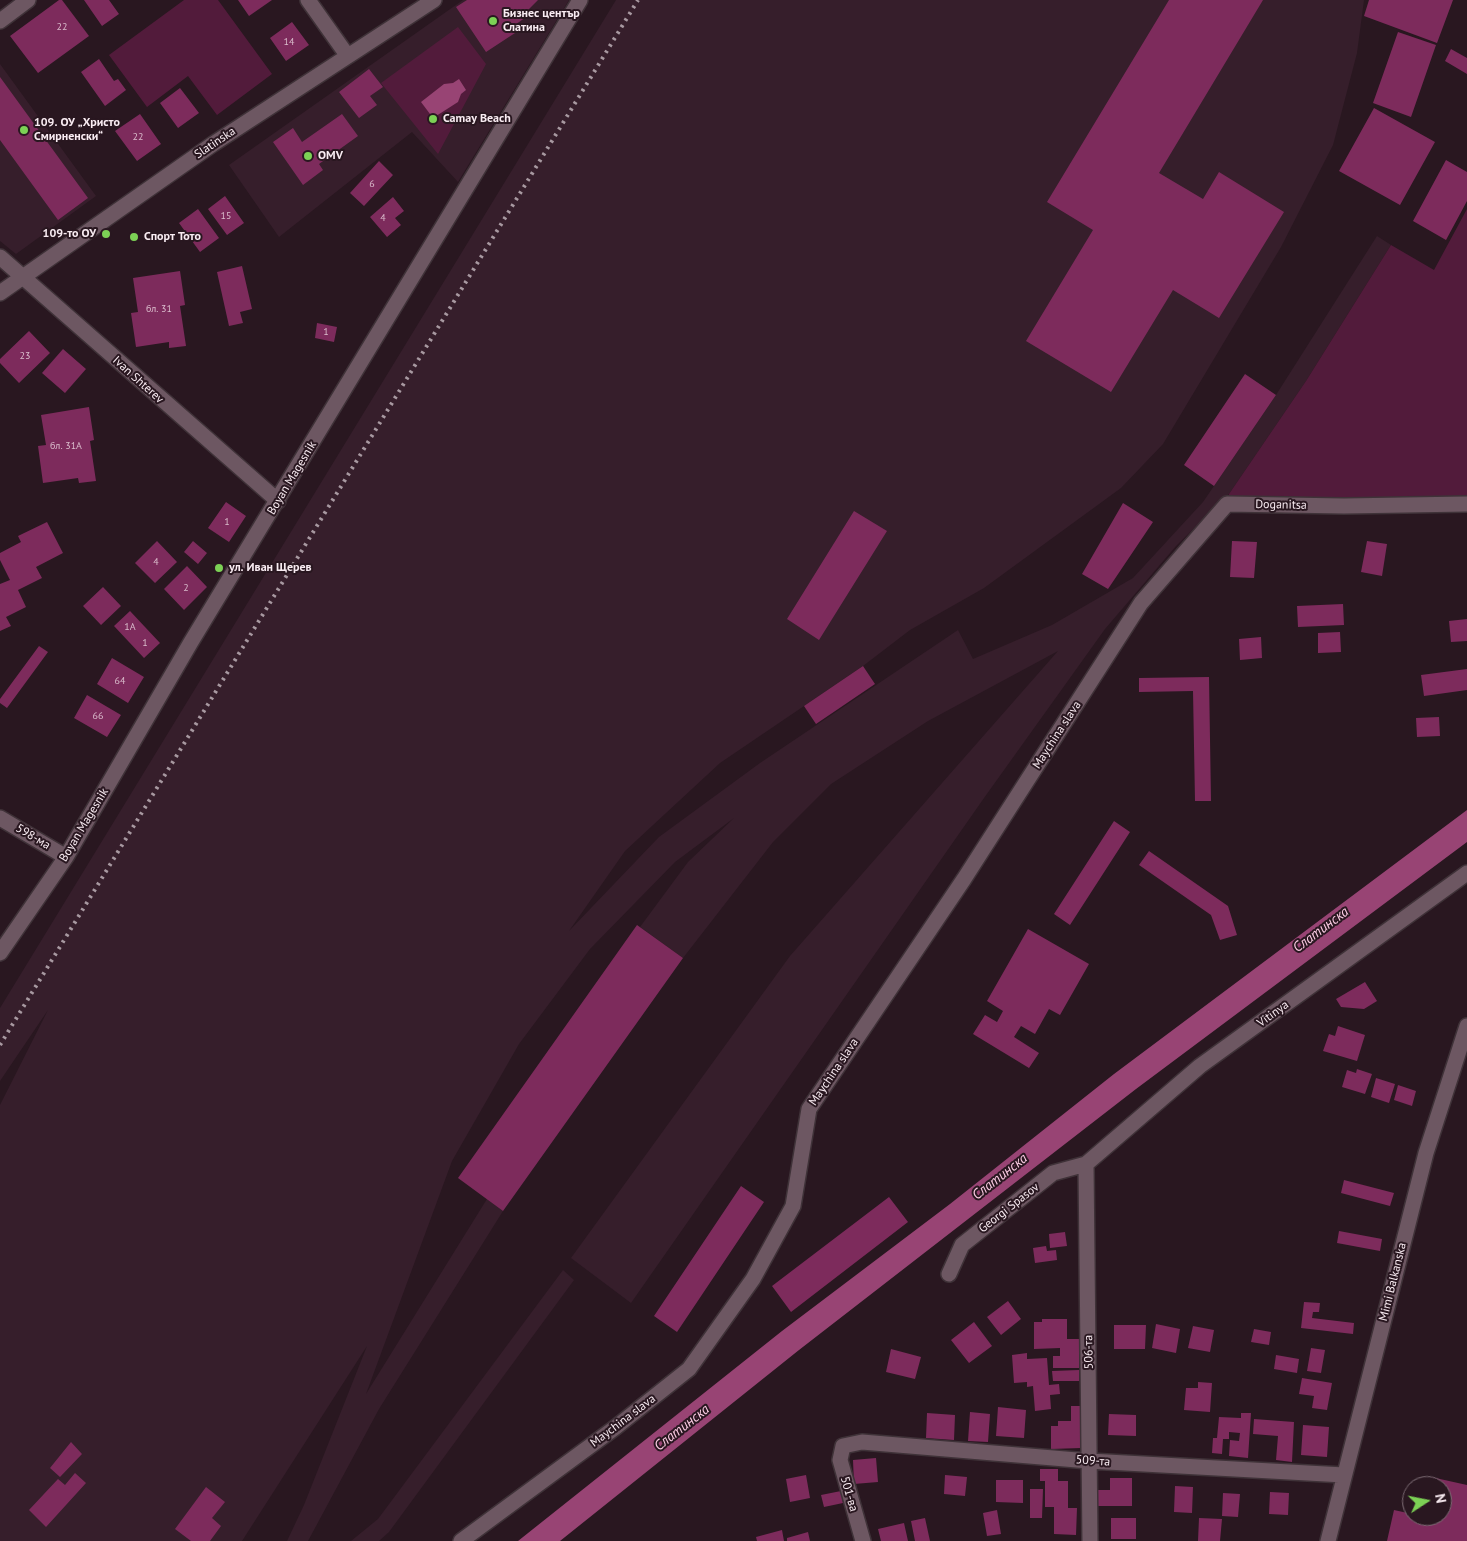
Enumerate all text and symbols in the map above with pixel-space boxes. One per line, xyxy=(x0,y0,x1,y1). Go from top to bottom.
place label: Бизнес център Слатина xyxy=(503,7,580,35)
marker: Бизнес център Слатина xyxy=(487,15,499,27)
house number: 22 xyxy=(57,21,67,33)
house number: 14 xyxy=(284,36,294,48)
place label: Camay Beach xyxy=(443,112,511,126)
marker: Camay Beach xyxy=(427,113,439,125)
place label: 109. ОУ „Христо Смирненски“ xyxy=(34,116,120,144)
marker: 109. ОУ „Христо Смирненски“ xyxy=(18,124,30,136)
street label: Slatinska xyxy=(192,124,238,162)
house number: 22 xyxy=(133,131,143,143)
place label: OMV xyxy=(318,149,343,163)
marker: OMV xyxy=(302,150,314,162)
house number: 6 xyxy=(369,178,375,190)
house number: 15 xyxy=(221,210,231,222)
house number: 4 xyxy=(380,212,386,224)
place label: 109-то ОУ xyxy=(43,227,96,241)
marker: 109-то ОУ xyxy=(100,228,112,240)
place label: Спорт Тото xyxy=(144,230,201,244)
marker: Спорт Тото xyxy=(128,231,140,243)
house number: бл. 31 xyxy=(146,303,172,315)
house number: 1 xyxy=(323,326,329,338)
house number: 23 xyxy=(20,350,30,362)
street label: Ivan Shterev xyxy=(110,353,166,407)
street label: Boyan Magesnik xyxy=(264,439,320,517)
house number: бл. 31А xyxy=(50,440,82,452)
street label: Doganitsa xyxy=(1255,497,1307,513)
house number: 1 xyxy=(224,516,230,528)
house number: 4 xyxy=(153,556,159,568)
place label: ул. Иван Щерев xyxy=(229,561,312,575)
marker: ул. Иван Щерев xyxy=(213,562,225,574)
house number: 2 xyxy=(183,582,189,594)
house number: 1А xyxy=(124,621,136,633)
house number: 1 xyxy=(142,637,148,649)
house number: 64 xyxy=(115,675,125,687)
street label: Maychina slava xyxy=(1030,698,1084,772)
house number: 66 xyxy=(93,710,103,722)
street label: Boyan Magesnik xyxy=(56,786,112,864)
street label: 598-ма xyxy=(13,821,53,853)
water label: Слатинска xyxy=(1290,904,1352,956)
street label: Vitinya xyxy=(1254,998,1292,1030)
street label: Maychina slava xyxy=(806,1036,862,1108)
water label: Слатинска xyxy=(969,1150,1031,1204)
street label: Georgi Spasov xyxy=(976,1180,1042,1236)
street label: Mimi Balkanska xyxy=(1376,1241,1410,1323)
street label: 506-та xyxy=(1082,1335,1096,1369)
street label: Maychina slava xyxy=(587,1392,659,1450)
water label: Слатинска xyxy=(651,1401,713,1455)
street label: 509-та xyxy=(1075,1453,1111,1469)
street label: 501-ва xyxy=(837,1475,861,1513)
north arrow xyxy=(1402,1476,1452,1526)
text: N xyxy=(1431,1492,1450,1505)

